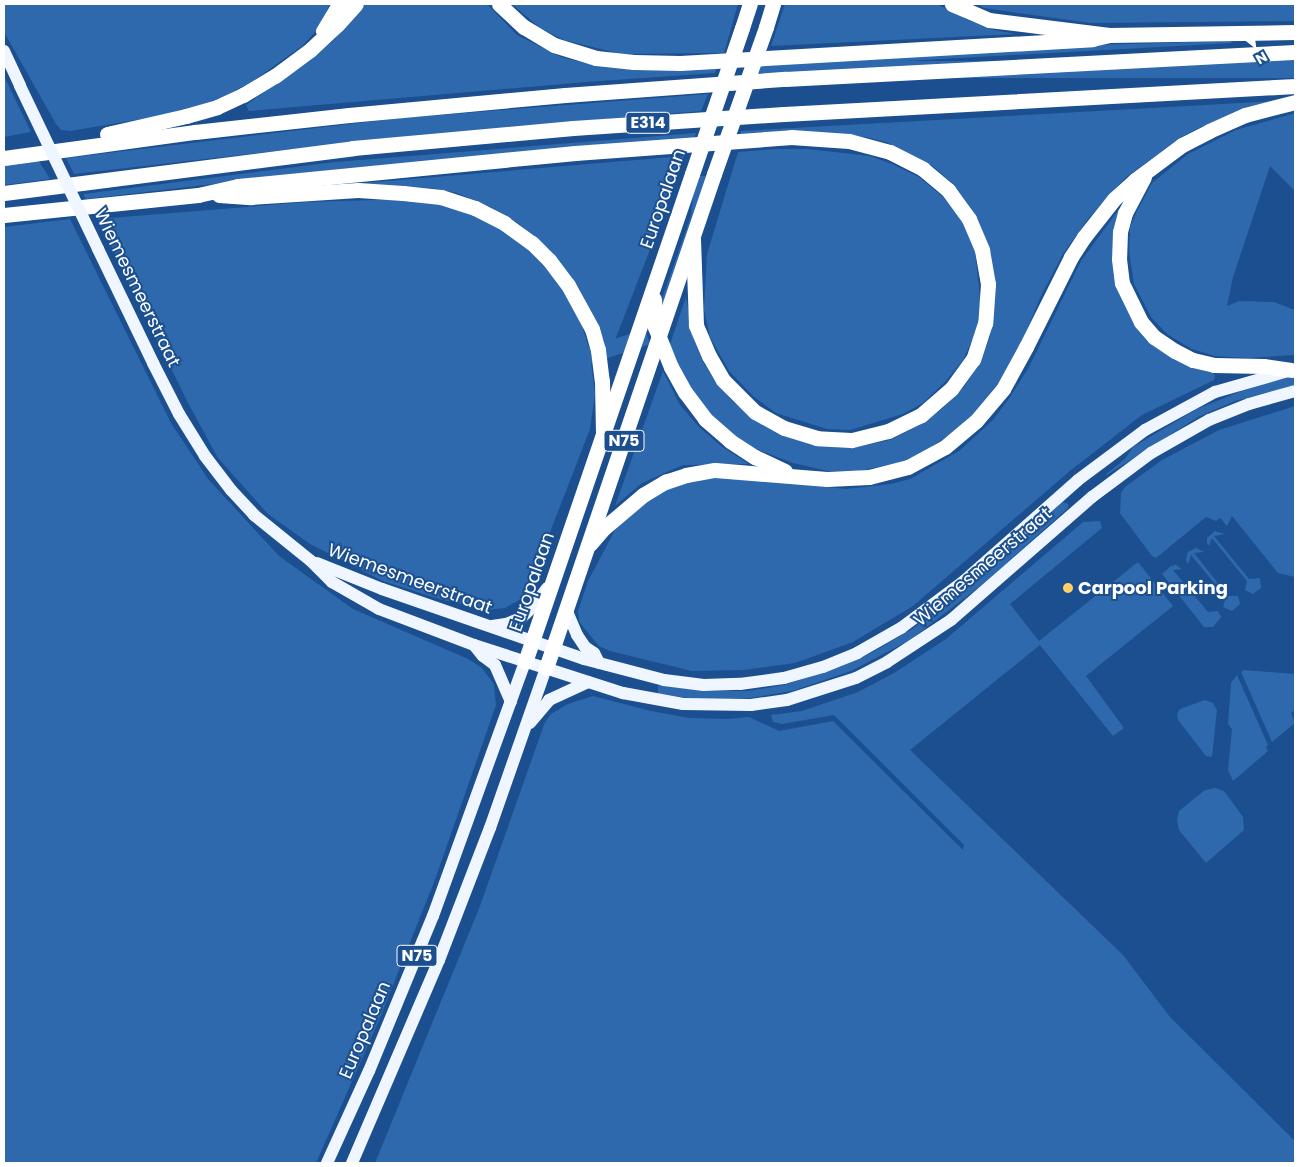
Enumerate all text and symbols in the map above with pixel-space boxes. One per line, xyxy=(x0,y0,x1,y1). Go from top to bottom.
north arrow xyxy=(1229,20,1279,70)
text: N xyxy=(1252,47,1271,69)
road number: E314 xyxy=(624,110,672,136)
street label: Europalaan xyxy=(636,147,690,251)
street label: Wiemesmeerstraat xyxy=(89,205,185,371)
road number: N75 xyxy=(603,428,645,454)
street label: Wiemesmeerstraat xyxy=(910,503,1056,631)
street label: Europalaan xyxy=(505,530,559,634)
street label: Wiemesmeerstraat xyxy=(325,539,495,619)
place label: Carpool Parking xyxy=(1078,577,1228,599)
marker: Carpool Parking xyxy=(1062,582,1074,594)
road number: N75 xyxy=(396,942,438,969)
street label: Europalaan xyxy=(335,978,395,1082)

